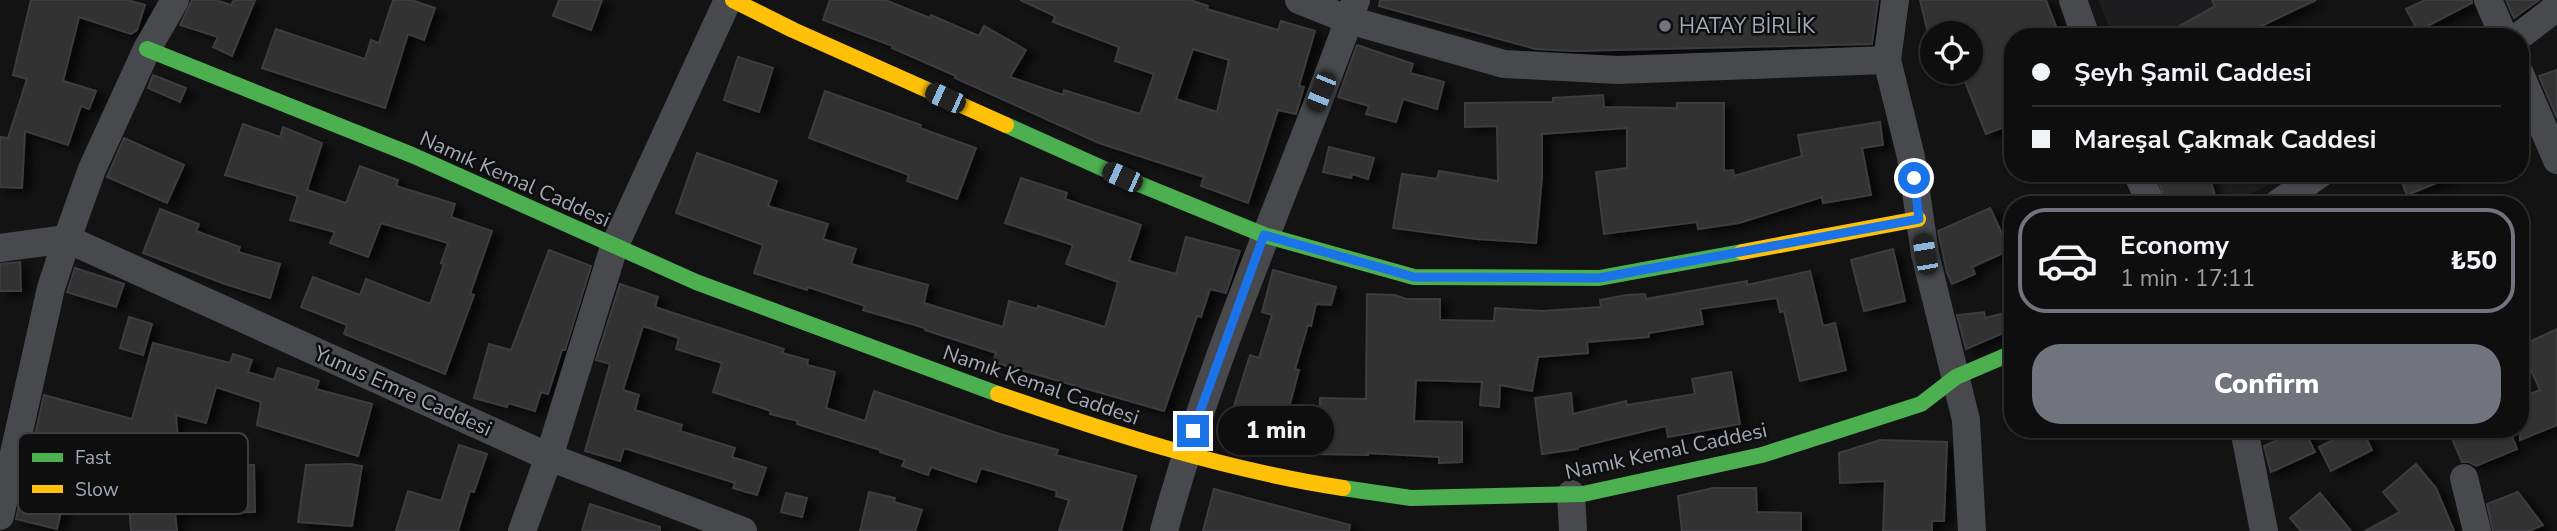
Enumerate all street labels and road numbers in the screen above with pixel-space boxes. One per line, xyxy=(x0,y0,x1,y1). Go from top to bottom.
street label: Namık Kemal Caddesi xyxy=(415,124,615,234)
street label: Namık Kemal Caddesi xyxy=(939,338,1143,432)
street label: Yunus Emre Caddesi xyxy=(309,339,496,443)
street label: Namık Kemal Caddesi xyxy=(1562,416,1770,486)

